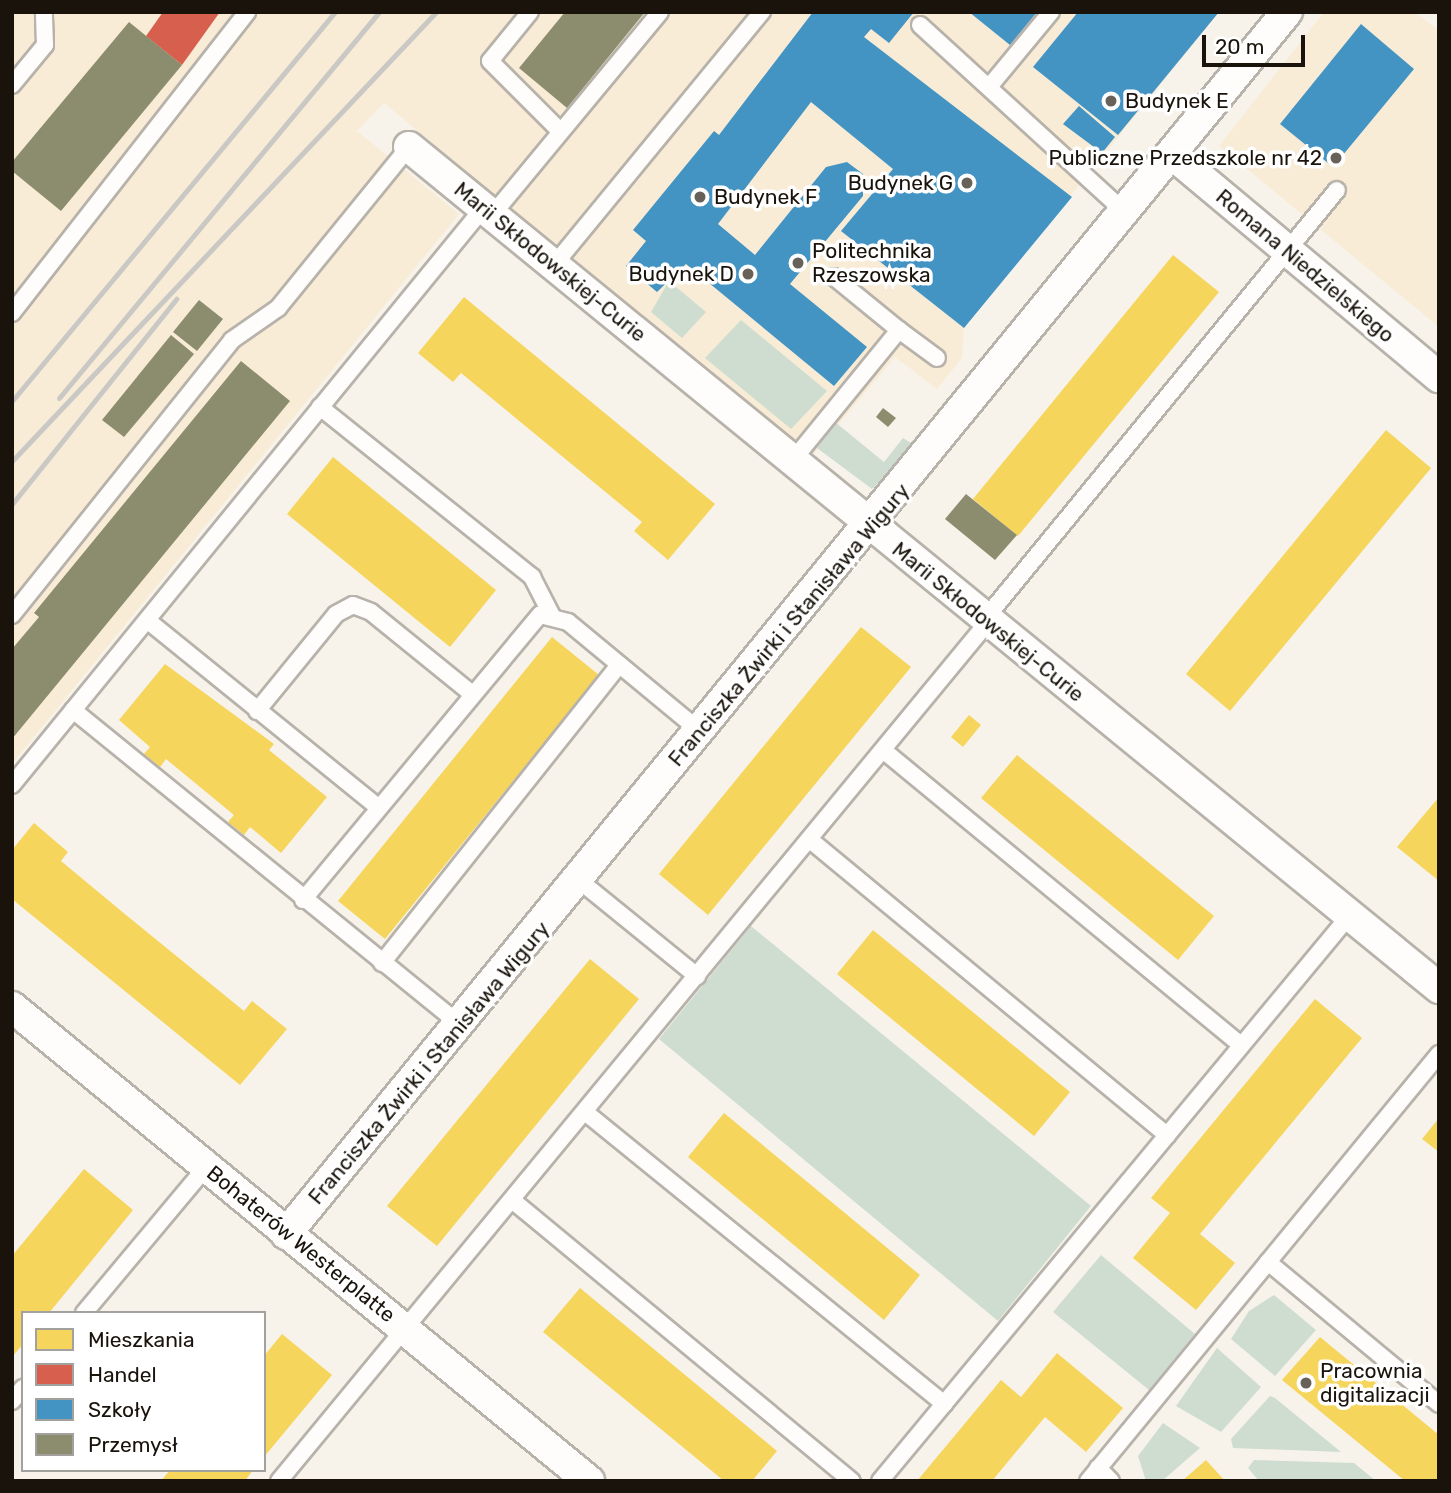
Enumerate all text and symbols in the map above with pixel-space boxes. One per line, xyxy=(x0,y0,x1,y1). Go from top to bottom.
scale bar xyxy=(1206,21,1309,65)
text: 20 m xyxy=(1215,34,1264,59)
place label: Budynek E xyxy=(1125,88,1229,114)
marker: Budynek E xyxy=(1103,93,1119,109)
place label: Publiczne Przedszkole nr 42 xyxy=(1048,145,1322,171)
marker: Publiczne Przedszkole nr 42 xyxy=(1328,150,1344,166)
place label: Budynek G xyxy=(847,170,953,196)
marker: Budynek G xyxy=(959,175,975,191)
street label: Marii Skłodowskiej-Curie xyxy=(449,177,651,347)
place label: Budynek F xyxy=(714,184,817,210)
street label: Romana Niedzielskiego xyxy=(1211,184,1399,348)
marker: Budynek F xyxy=(692,189,708,205)
place label: Politechnika Rzeszowska xyxy=(812,238,932,288)
marker: Politechnika Rzeszowska xyxy=(790,255,806,271)
place label: Budynek D xyxy=(628,261,734,287)
marker: Budynek D xyxy=(740,266,756,282)
street label: Franciszka Żwirki i Stanisława Wigury xyxy=(663,478,915,772)
street label: Marii Skłodowskiej-Curie xyxy=(887,537,1089,707)
street label: Franciszka Żwirki i Stanisława Wigury xyxy=(303,916,555,1210)
street label: Bohaterów Westerplatte xyxy=(201,1160,401,1328)
legend xyxy=(21,1311,266,1472)
text: Mieszkania xyxy=(88,1327,195,1352)
place label: Pracownia digitalizacji xyxy=(1320,1358,1429,1408)
text: Handel xyxy=(88,1362,157,1387)
marker: Pracownia digitalizacji xyxy=(1298,1375,1314,1391)
text: Szkoły xyxy=(88,1397,152,1422)
text: Przemysł xyxy=(88,1432,178,1457)

